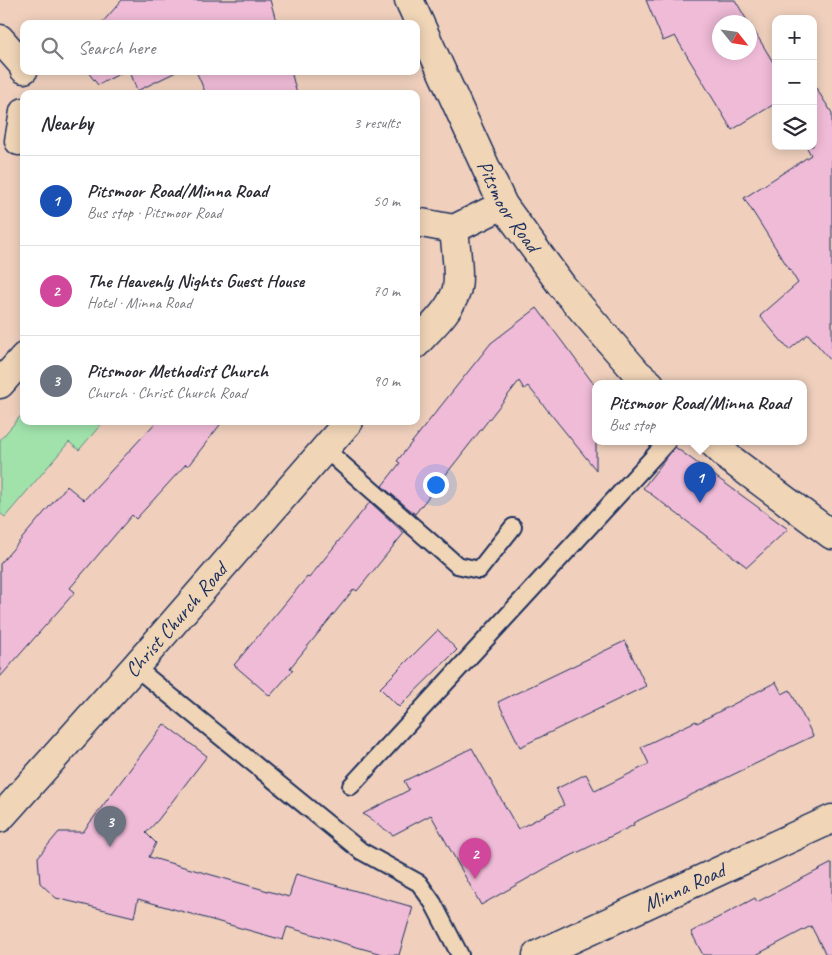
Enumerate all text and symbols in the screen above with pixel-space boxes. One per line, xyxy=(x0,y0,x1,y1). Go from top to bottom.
north arrow xyxy=(712,15,757,60)
map controls xyxy=(772,15,817,150)
button: + xyxy=(772,15,817,60)
search box xyxy=(20,20,420,75)
icon: search xyxy=(38,34,66,62)
text: Search here xyxy=(78,36,155,60)
button: − xyxy=(772,60,817,105)
button: layers xyxy=(772,105,817,150)
text: Nearby xyxy=(40,110,93,136)
text: 3 results xyxy=(353,113,400,133)
street label: Pitsmoor Road xyxy=(471,156,548,260)
text: Pitsmoor Road/Minna Road xyxy=(87,179,268,203)
text: 1 xyxy=(52,191,60,211)
text: 50 m xyxy=(373,191,400,211)
text: Bus stop · Pitsmoor Road xyxy=(87,203,222,223)
text: The Heavenly Nights Guest House xyxy=(87,269,304,293)
text: 2 xyxy=(52,281,60,301)
text: 70 m xyxy=(373,281,400,301)
text: Hotel · Minna Road xyxy=(87,293,192,313)
text: Pitsmoor Methodist Church xyxy=(87,359,268,383)
text: 3 xyxy=(52,371,60,391)
text: 90 m xyxy=(373,371,400,391)
popup xyxy=(592,380,807,445)
text: Church · Christ Church Road xyxy=(87,383,247,403)
text: Pitsmoor Road/Minna Road xyxy=(609,391,790,415)
text: Bus stop xyxy=(609,415,655,435)
pin: 1 xyxy=(684,462,716,503)
your location xyxy=(423,472,449,498)
street label: Christ Church Road xyxy=(119,555,235,683)
pin: 3 xyxy=(94,806,126,847)
pin: 2 xyxy=(459,838,491,879)
street label: Minna Road xyxy=(639,856,732,917)

